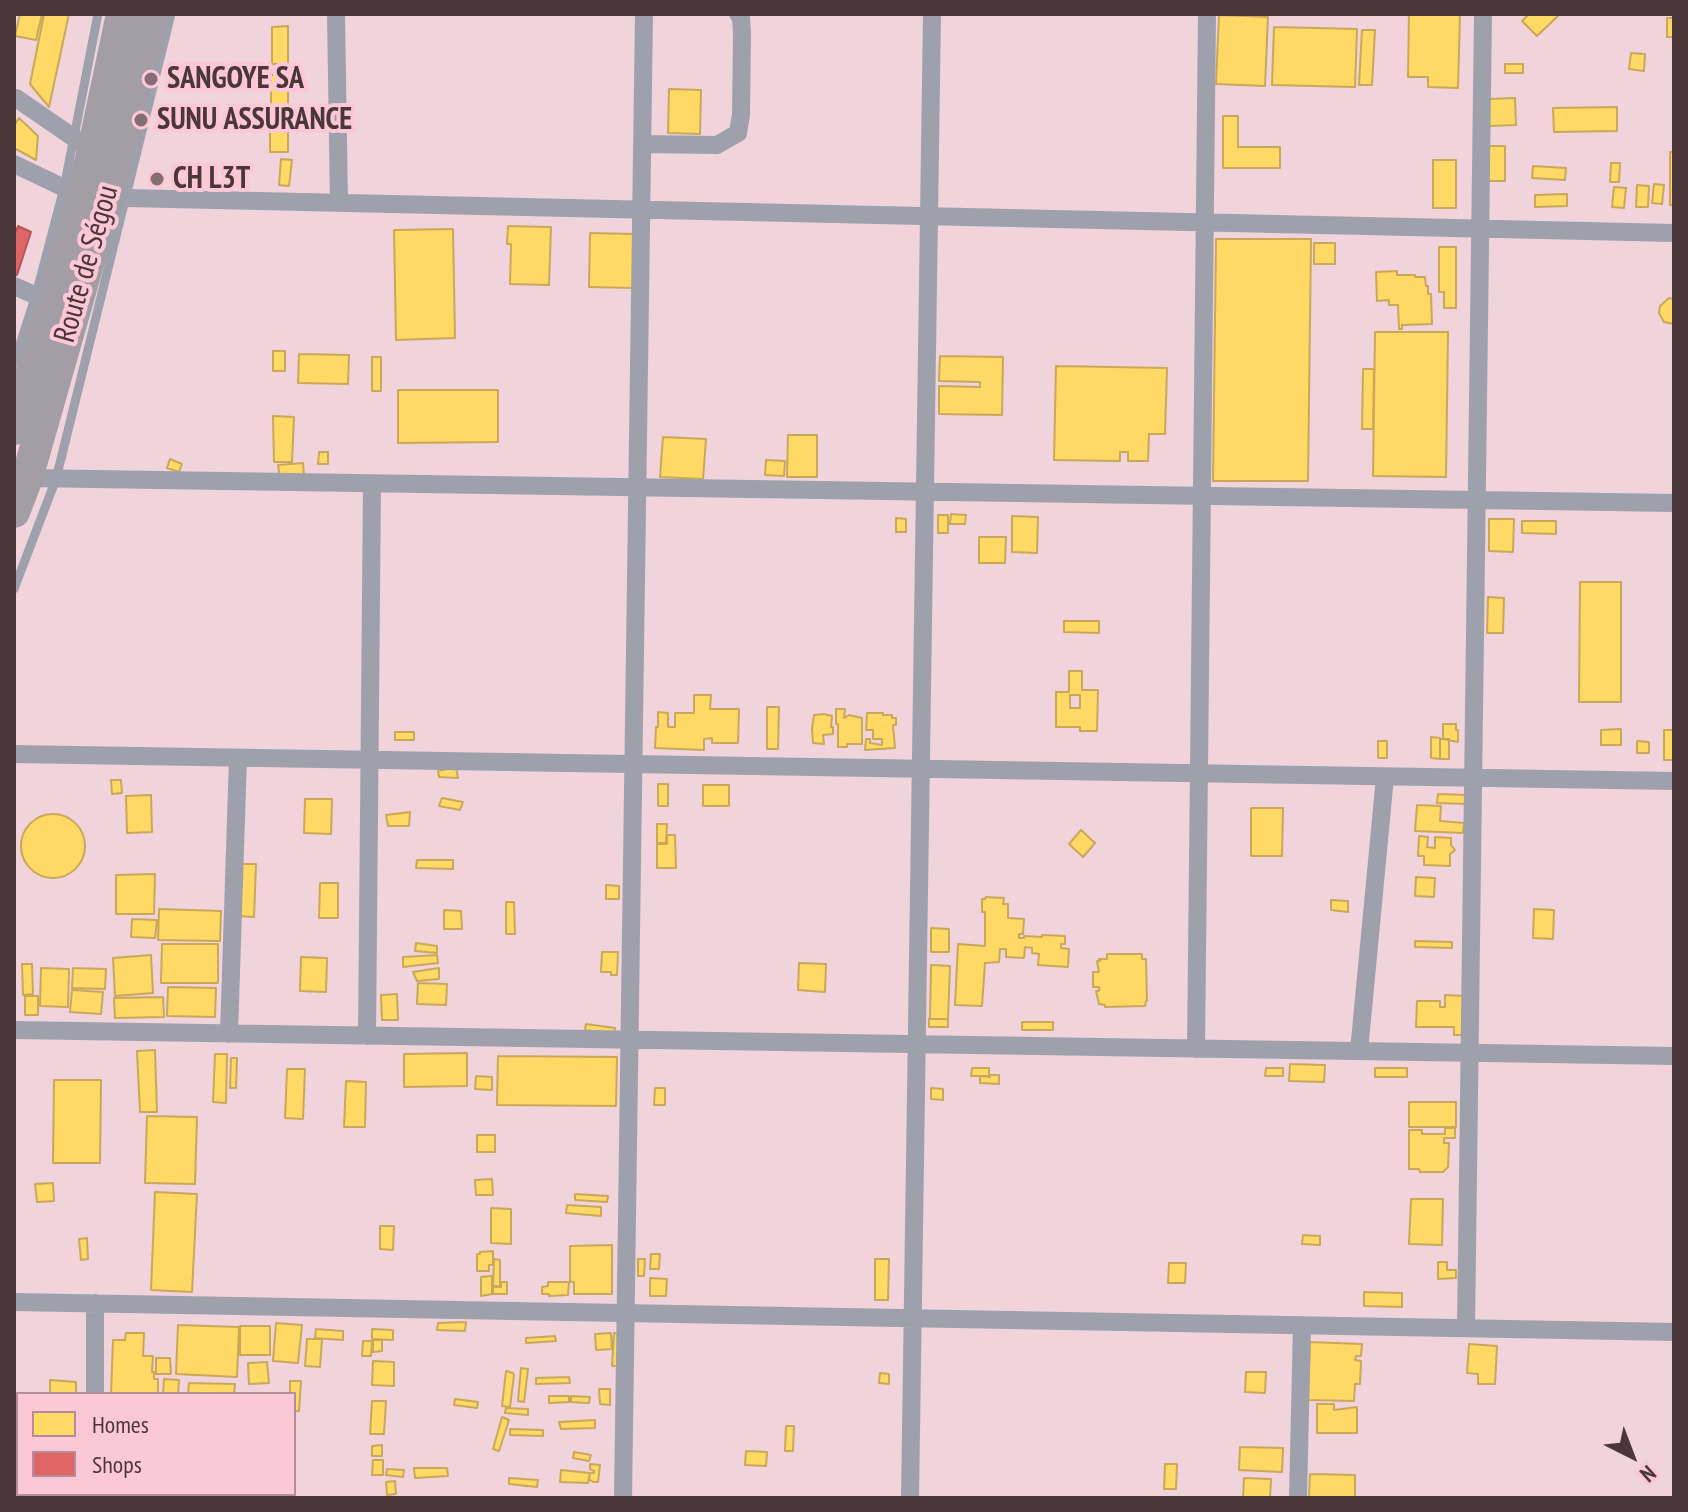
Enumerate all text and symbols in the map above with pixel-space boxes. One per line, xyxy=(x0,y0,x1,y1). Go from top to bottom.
place label: SANGOYE SA xyxy=(167,61,304,97)
marker: SANGOYE SA xyxy=(142,70,160,88)
place label: SUNU ASSURANCE xyxy=(157,102,352,138)
marker: SUNU ASSURANCE xyxy=(132,111,150,129)
place label: CH L3T xyxy=(173,161,250,197)
marker: CH L3T xyxy=(148,170,166,188)
street label: Route de Ségou xyxy=(47,181,127,347)
legend xyxy=(16,1392,296,1496)
text: Homes xyxy=(92,1409,149,1440)
north arrow xyxy=(1592,1416,1672,1496)
text: Shops xyxy=(92,1449,142,1480)
text: N xyxy=(1634,1459,1662,1488)

